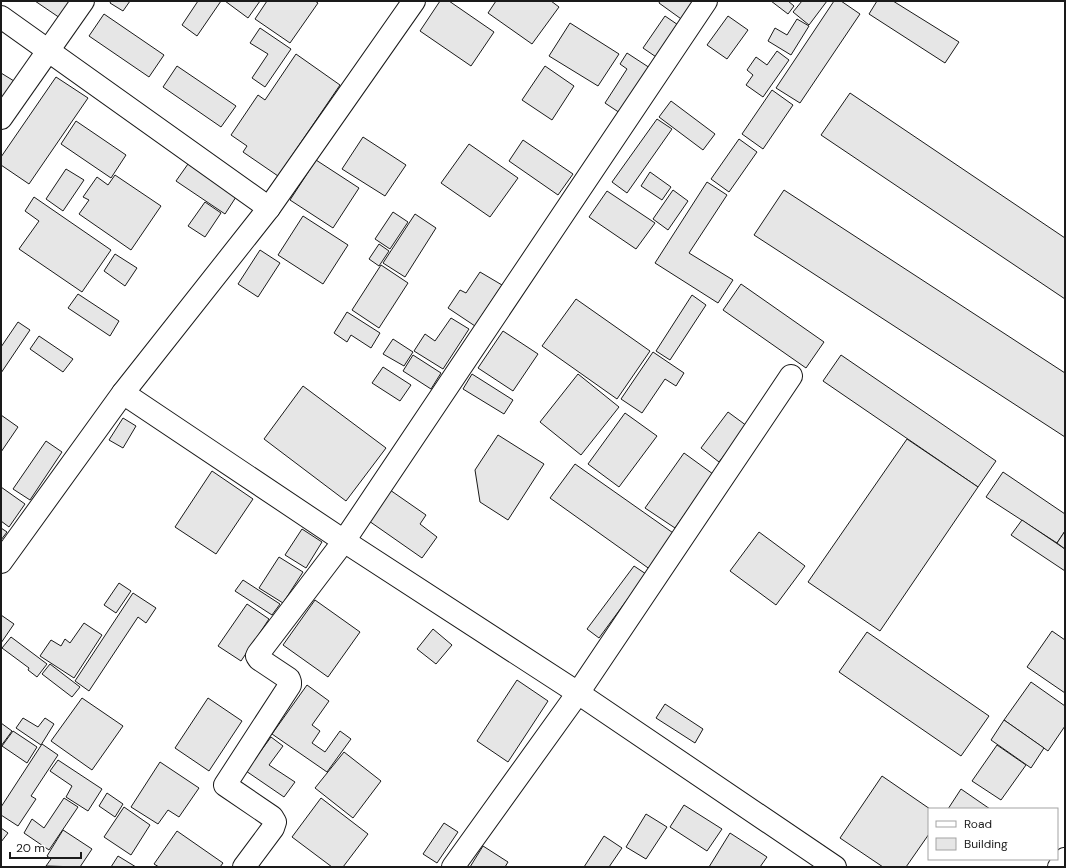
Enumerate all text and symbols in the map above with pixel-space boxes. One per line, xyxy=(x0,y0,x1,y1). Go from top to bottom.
legend xyxy=(928,808,1058,860)
text: Road xyxy=(964,816,992,832)
scale bar xyxy=(10,834,81,860)
text: Building xyxy=(964,836,1008,852)
text: 20 m xyxy=(16,840,45,856)

